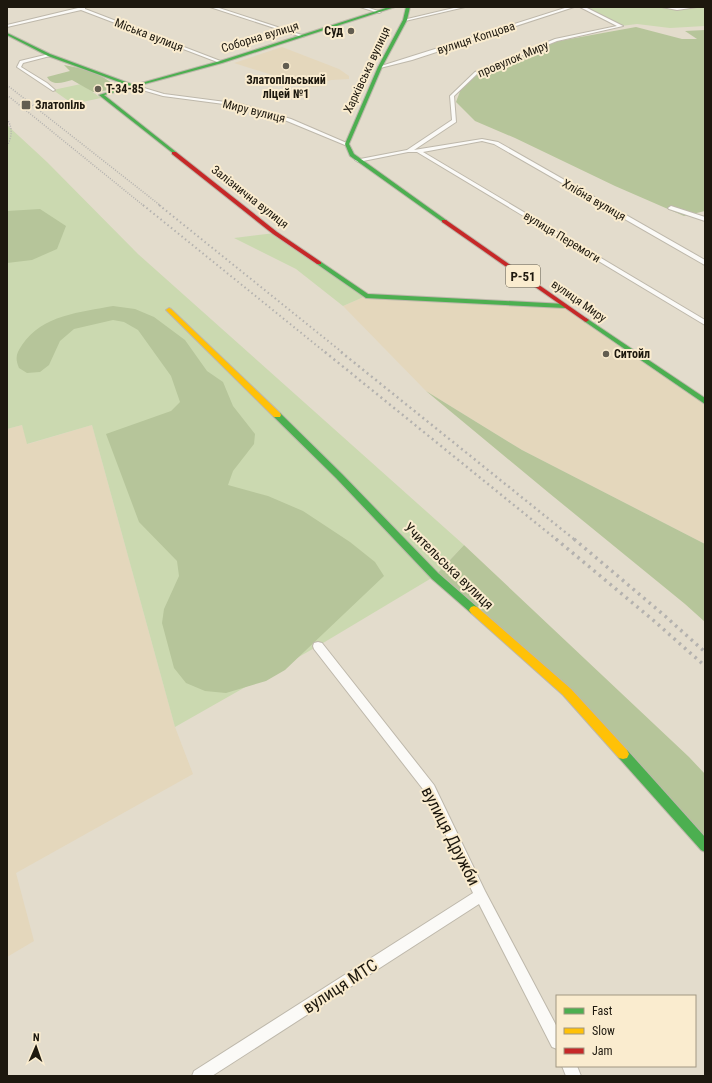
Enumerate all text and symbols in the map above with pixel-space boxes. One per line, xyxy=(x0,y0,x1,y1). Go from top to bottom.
street label: Міська вулиця xyxy=(113,15,185,55)
street label: Соборна вулиця xyxy=(220,19,300,55)
street label: вулиця Копцова xyxy=(435,19,517,57)
place label: Суд xyxy=(324,24,343,38)
street label: Харківська вулиця xyxy=(341,25,393,115)
marker: Суд xyxy=(346,26,356,36)
street label: провулок Миру xyxy=(476,38,550,80)
marker: Златопільський ліцей №1 xyxy=(281,61,291,71)
place label: Златопільський ліцей №1 xyxy=(246,73,326,101)
place label: Т-34-85 xyxy=(106,82,144,96)
marker: Т-34-85 xyxy=(93,84,103,94)
street label: Миру вулиця xyxy=(221,96,287,126)
place label: Златопіль xyxy=(35,98,85,112)
marker: Златопіль xyxy=(20,99,32,111)
street label: Залізнична вулиця xyxy=(209,163,291,231)
street label: Хлібна вулиця xyxy=(560,176,628,224)
street label: вулиця Перемоги xyxy=(521,209,603,265)
road number: Р-51 xyxy=(506,265,540,287)
street label: вулиця Миру xyxy=(549,277,609,325)
place label: Ситойл xyxy=(614,347,650,361)
marker: Ситойл xyxy=(601,349,611,359)
street label: Учительська вулиця xyxy=(401,519,497,613)
street label: вулиця Дружби xyxy=(418,783,484,889)
street label: вулиця МТС xyxy=(299,955,381,1017)
legend xyxy=(556,995,696,1067)
text: Fast xyxy=(592,1004,613,1018)
text: Slow xyxy=(592,1024,615,1038)
north arrow xyxy=(16,1027,56,1067)
text: N xyxy=(33,1031,40,1044)
text: Jam xyxy=(592,1044,613,1058)

